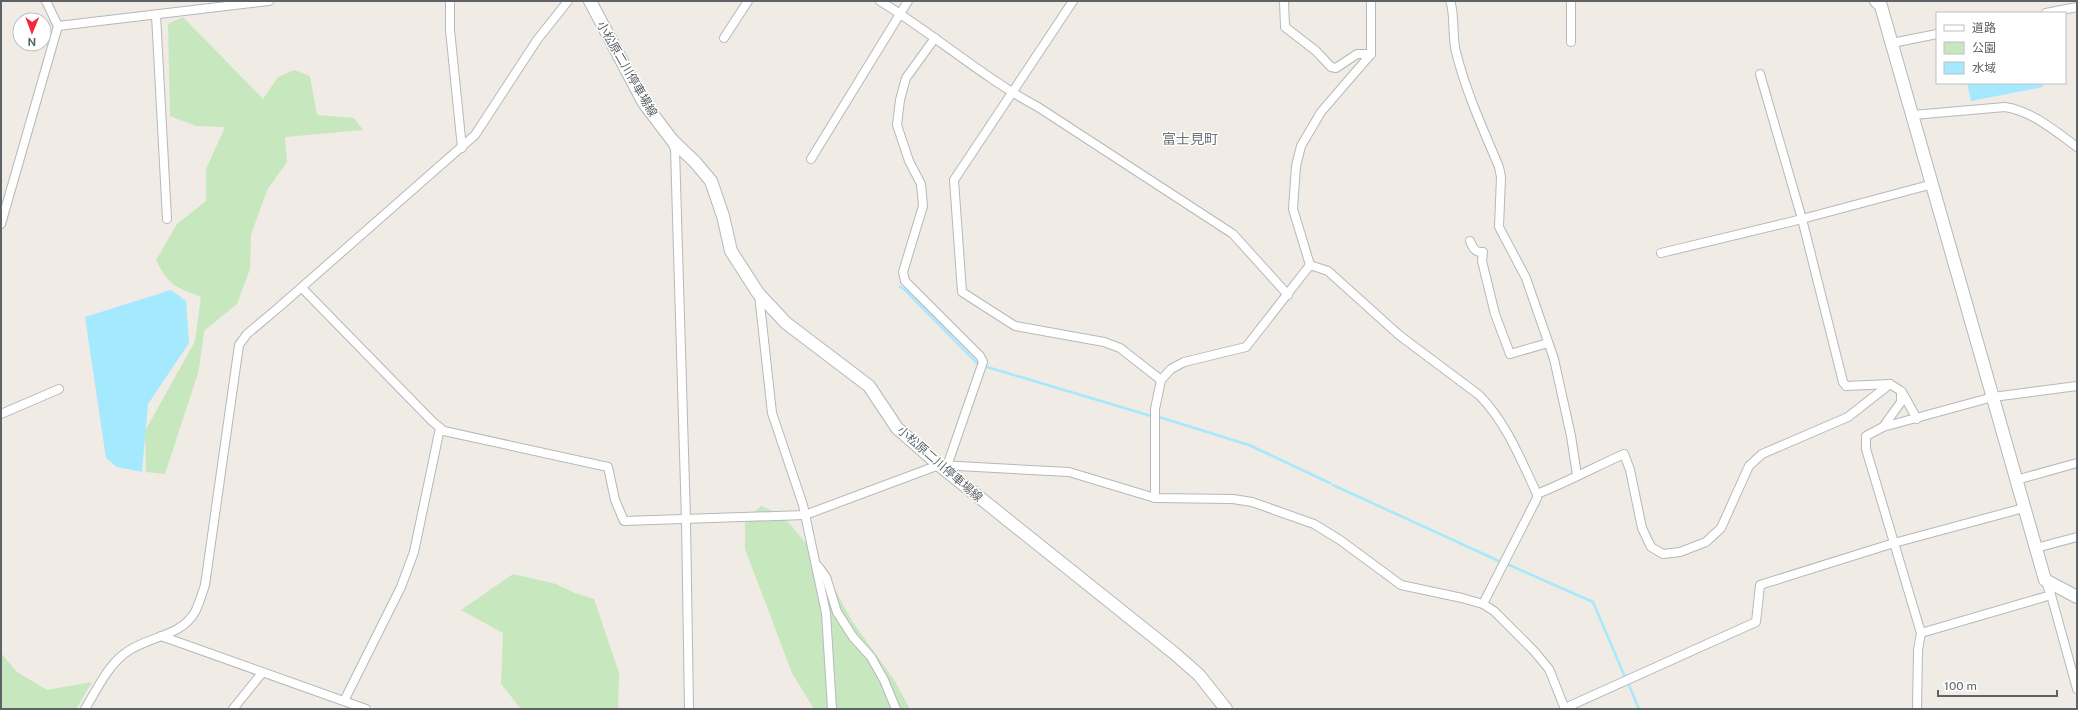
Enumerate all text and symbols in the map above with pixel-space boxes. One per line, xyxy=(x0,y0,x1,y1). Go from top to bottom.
north arrow xyxy=(12,12,52,52)
legend xyxy=(1936,12,2066,84)
street label: 小松原二川停車場線 xyxy=(594,19,660,119)
text: 道路 xyxy=(1972,21,1996,35)
text: N xyxy=(27,36,36,48)
text: 公園 xyxy=(1972,41,1996,55)
text: 水域 xyxy=(1972,61,1996,75)
district label: 富士見町 xyxy=(1162,131,1218,147)
street label: 小松原二川停車場線 xyxy=(895,423,985,505)
scale bar xyxy=(1938,672,2057,698)
text: 100 m xyxy=(1944,679,1977,693)

